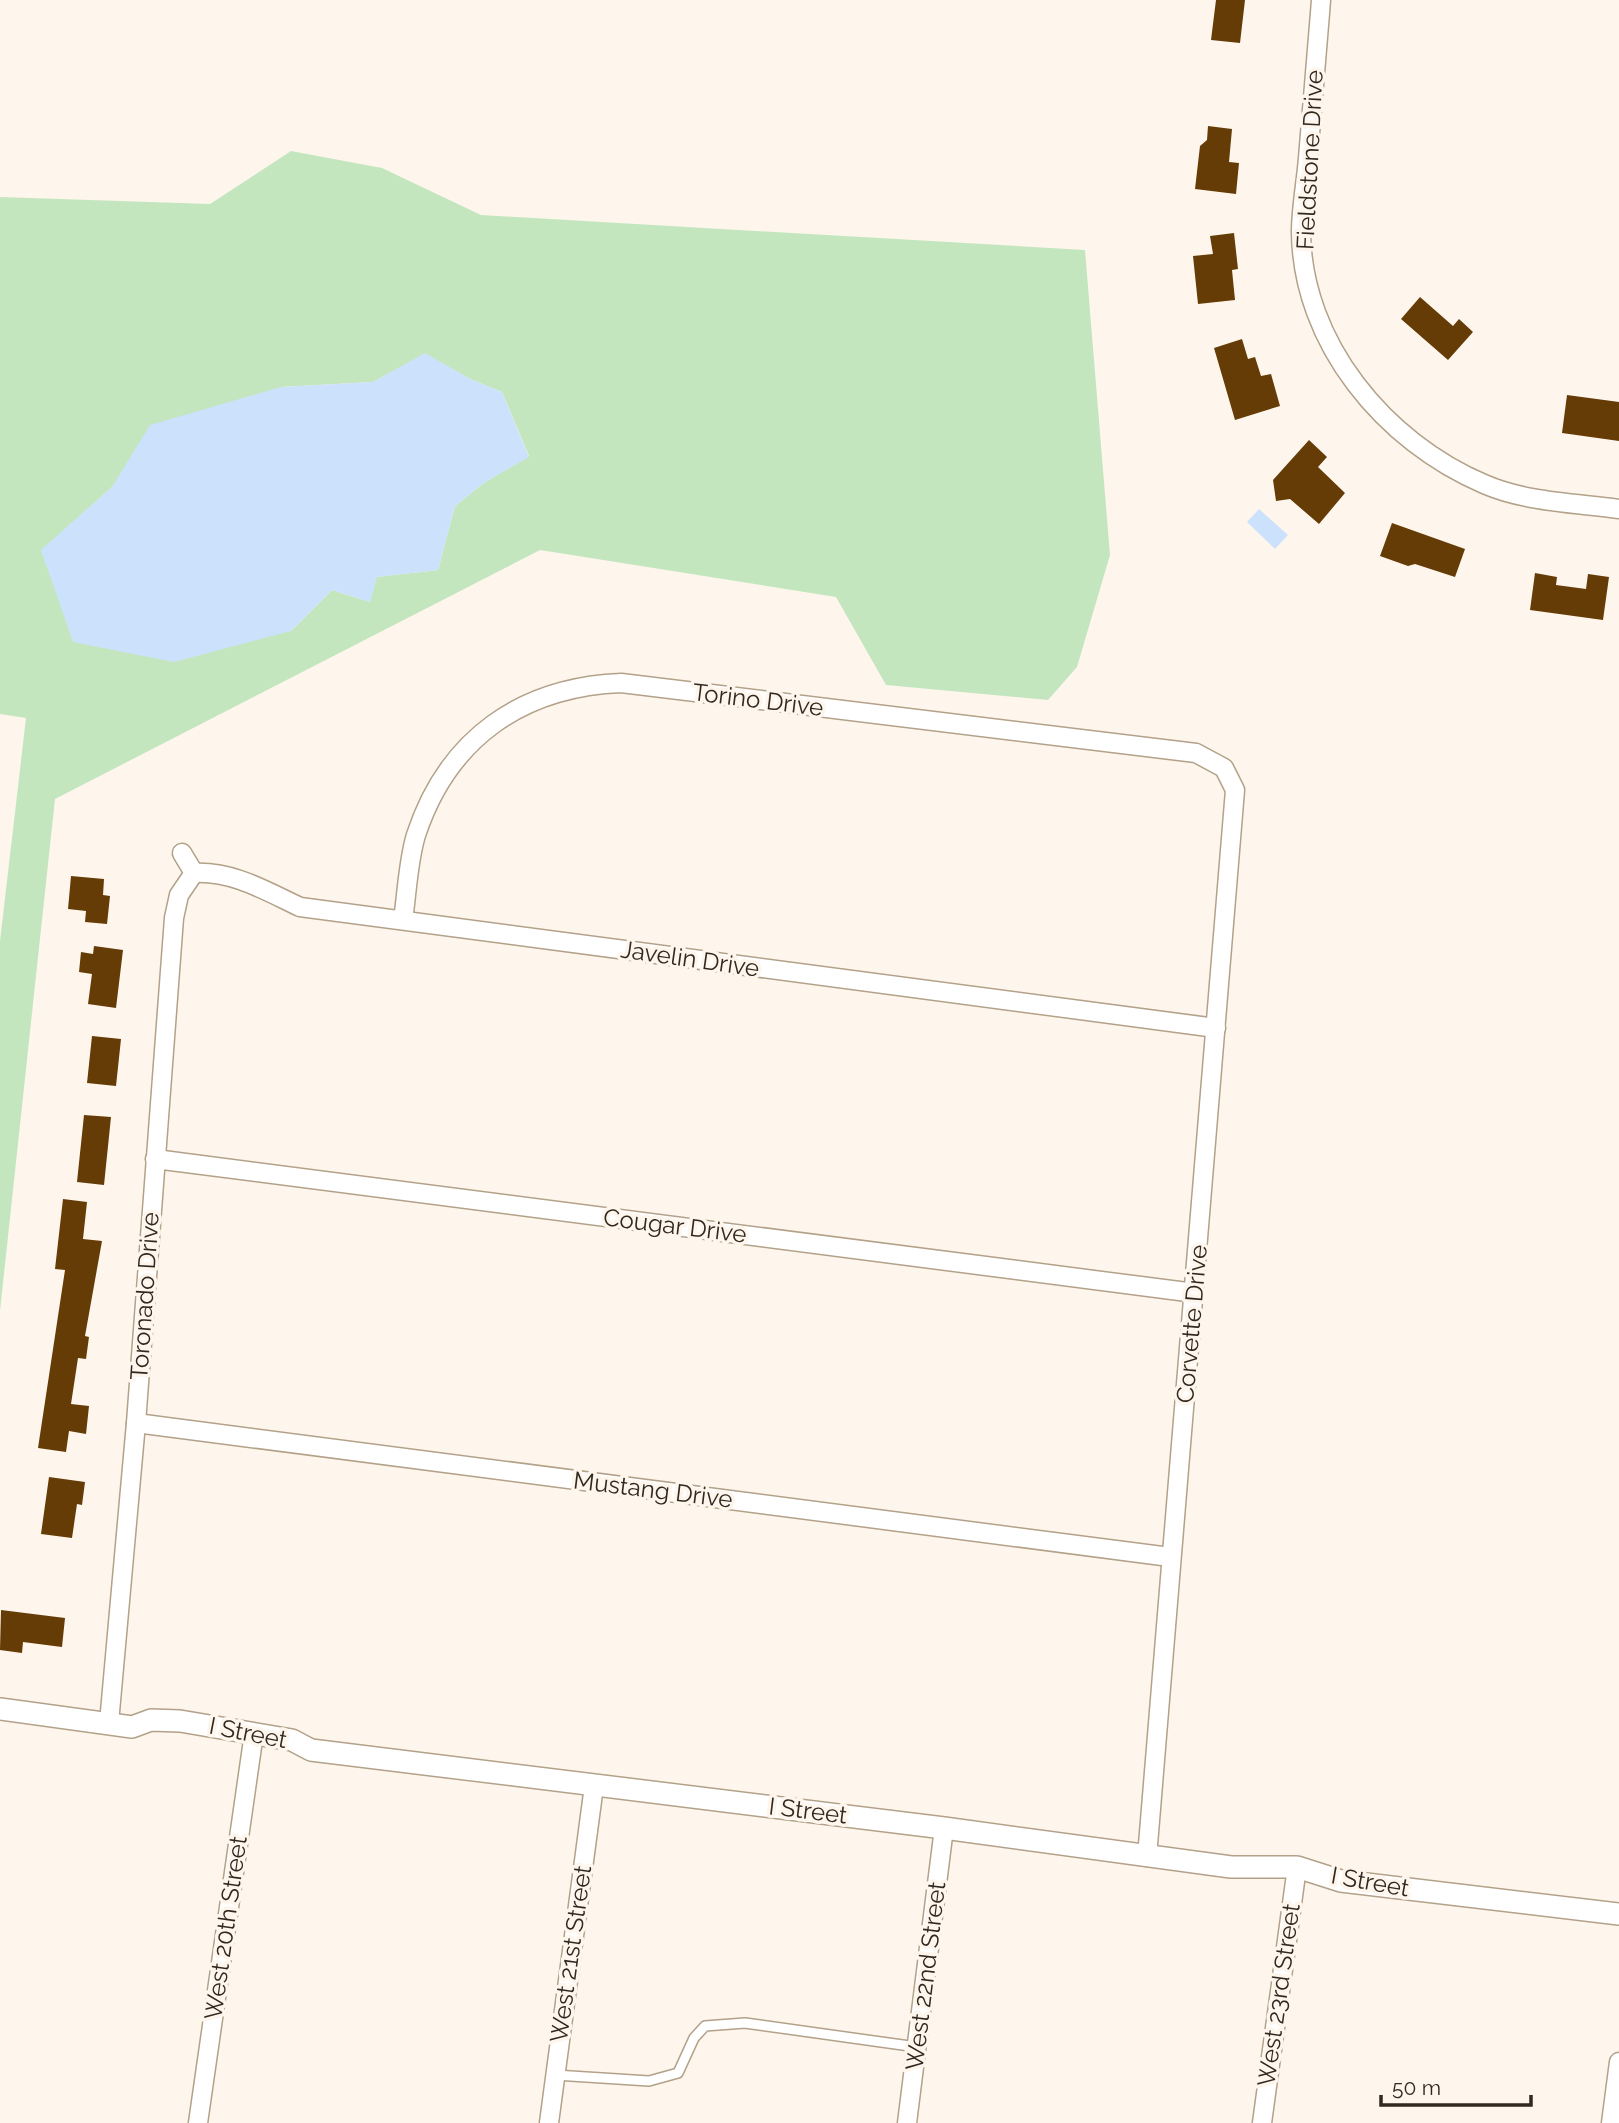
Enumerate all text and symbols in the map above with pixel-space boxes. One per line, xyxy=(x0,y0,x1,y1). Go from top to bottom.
street label: Fieldstone Drive xyxy=(1290,69,1329,251)
street label: Torino Drive xyxy=(691,677,825,722)
street label: Javelin Drive xyxy=(619,934,761,983)
street label: Cougar Drive xyxy=(602,1202,748,1249)
street label: Toronado Drive xyxy=(124,1211,165,1381)
street label: Corvette Drive xyxy=(1170,1244,1213,1404)
street label: Mustang Drive xyxy=(572,1465,734,1514)
street label: I Street xyxy=(207,1711,289,1754)
street label: I Street xyxy=(767,1791,849,1830)
street label: West 20th Street xyxy=(198,1834,253,2022)
street label: I Street xyxy=(1329,1860,1411,1903)
street label: West 21st Street xyxy=(544,1864,597,2044)
street label: West 22nd Street xyxy=(900,1880,951,2072)
street label: West 23rd Street xyxy=(1251,1902,1306,2088)
scale bar xyxy=(1381,2064,1532,2108)
text: 50 m xyxy=(1392,2075,1441,2100)

